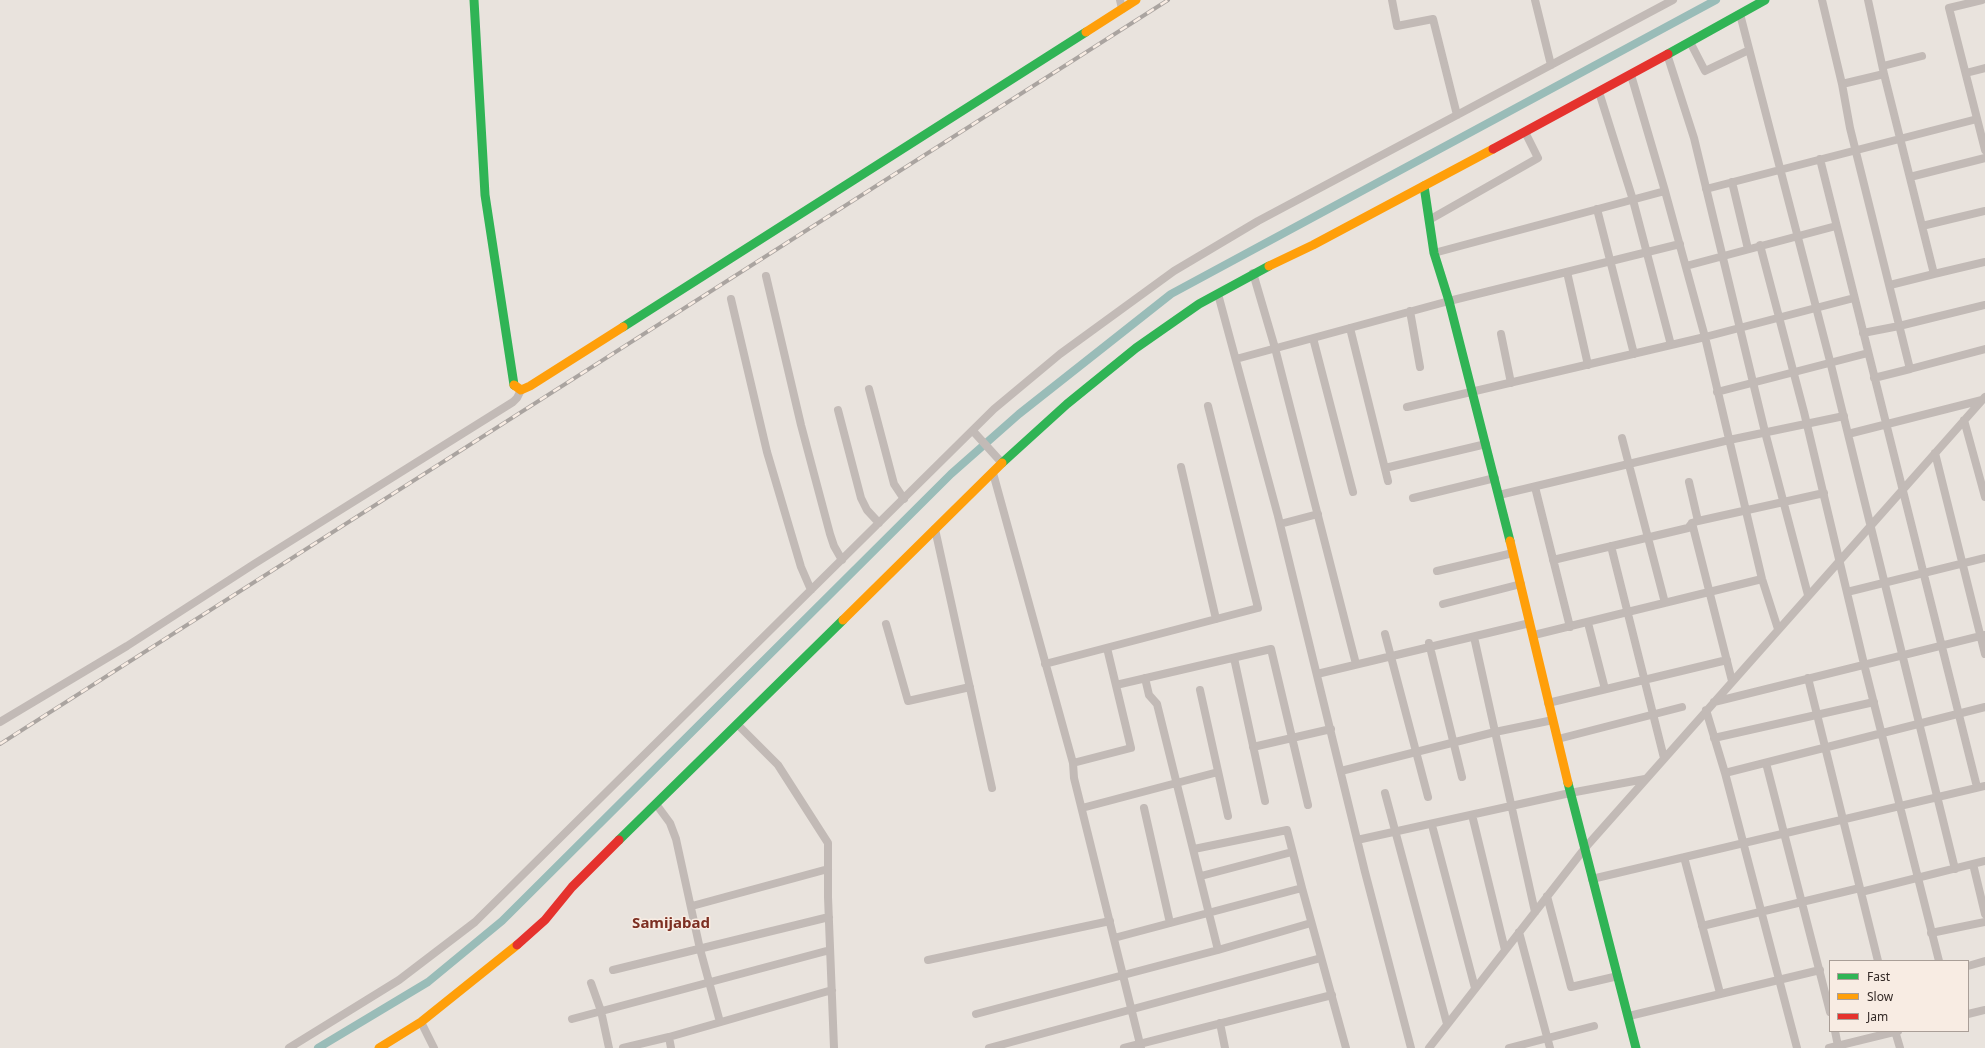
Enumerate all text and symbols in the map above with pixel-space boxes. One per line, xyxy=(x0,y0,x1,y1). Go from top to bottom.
district label: Samijabad xyxy=(632,915,710,933)
legend xyxy=(1829,960,1969,1032)
text: Fast xyxy=(1867,968,1890,985)
text: Slow xyxy=(1867,988,1893,1005)
text: Jam xyxy=(1867,1008,1888,1025)

